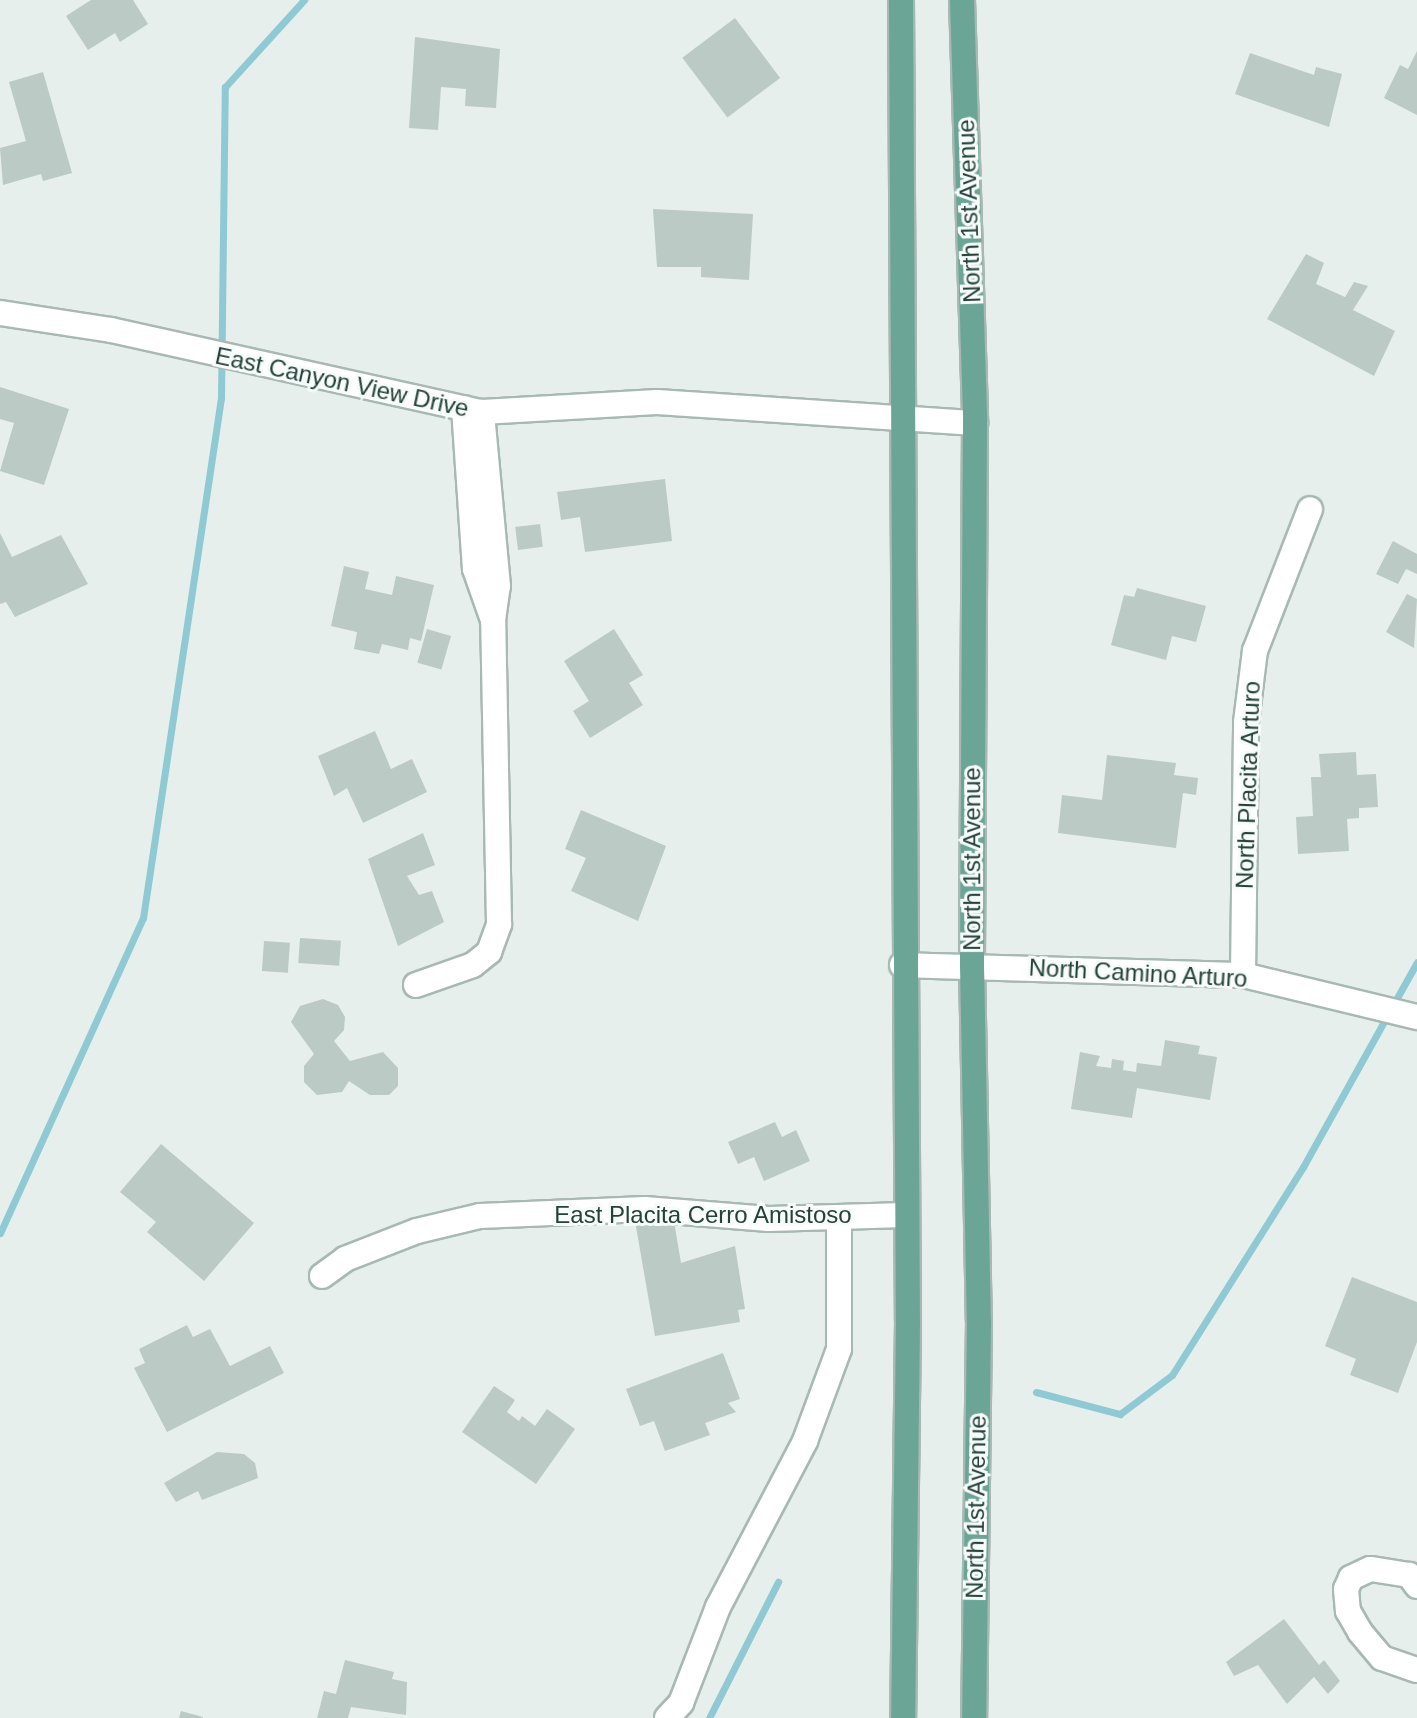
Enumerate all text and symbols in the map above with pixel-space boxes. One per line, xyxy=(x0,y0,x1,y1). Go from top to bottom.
street label: North 1st Avenue xyxy=(951,118,987,304)
street label: East Canyon View Drive xyxy=(213,341,471,423)
street label: North Placita Arturo xyxy=(1230,680,1266,890)
street label: North 1st Avenue xyxy=(958,766,986,952)
street label: North Camino Arturo xyxy=(1027,953,1249,993)
street label: East Placita Cerro Amistoso xyxy=(554,1201,852,1229)
street label: North 1st Avenue xyxy=(960,1414,992,1600)

